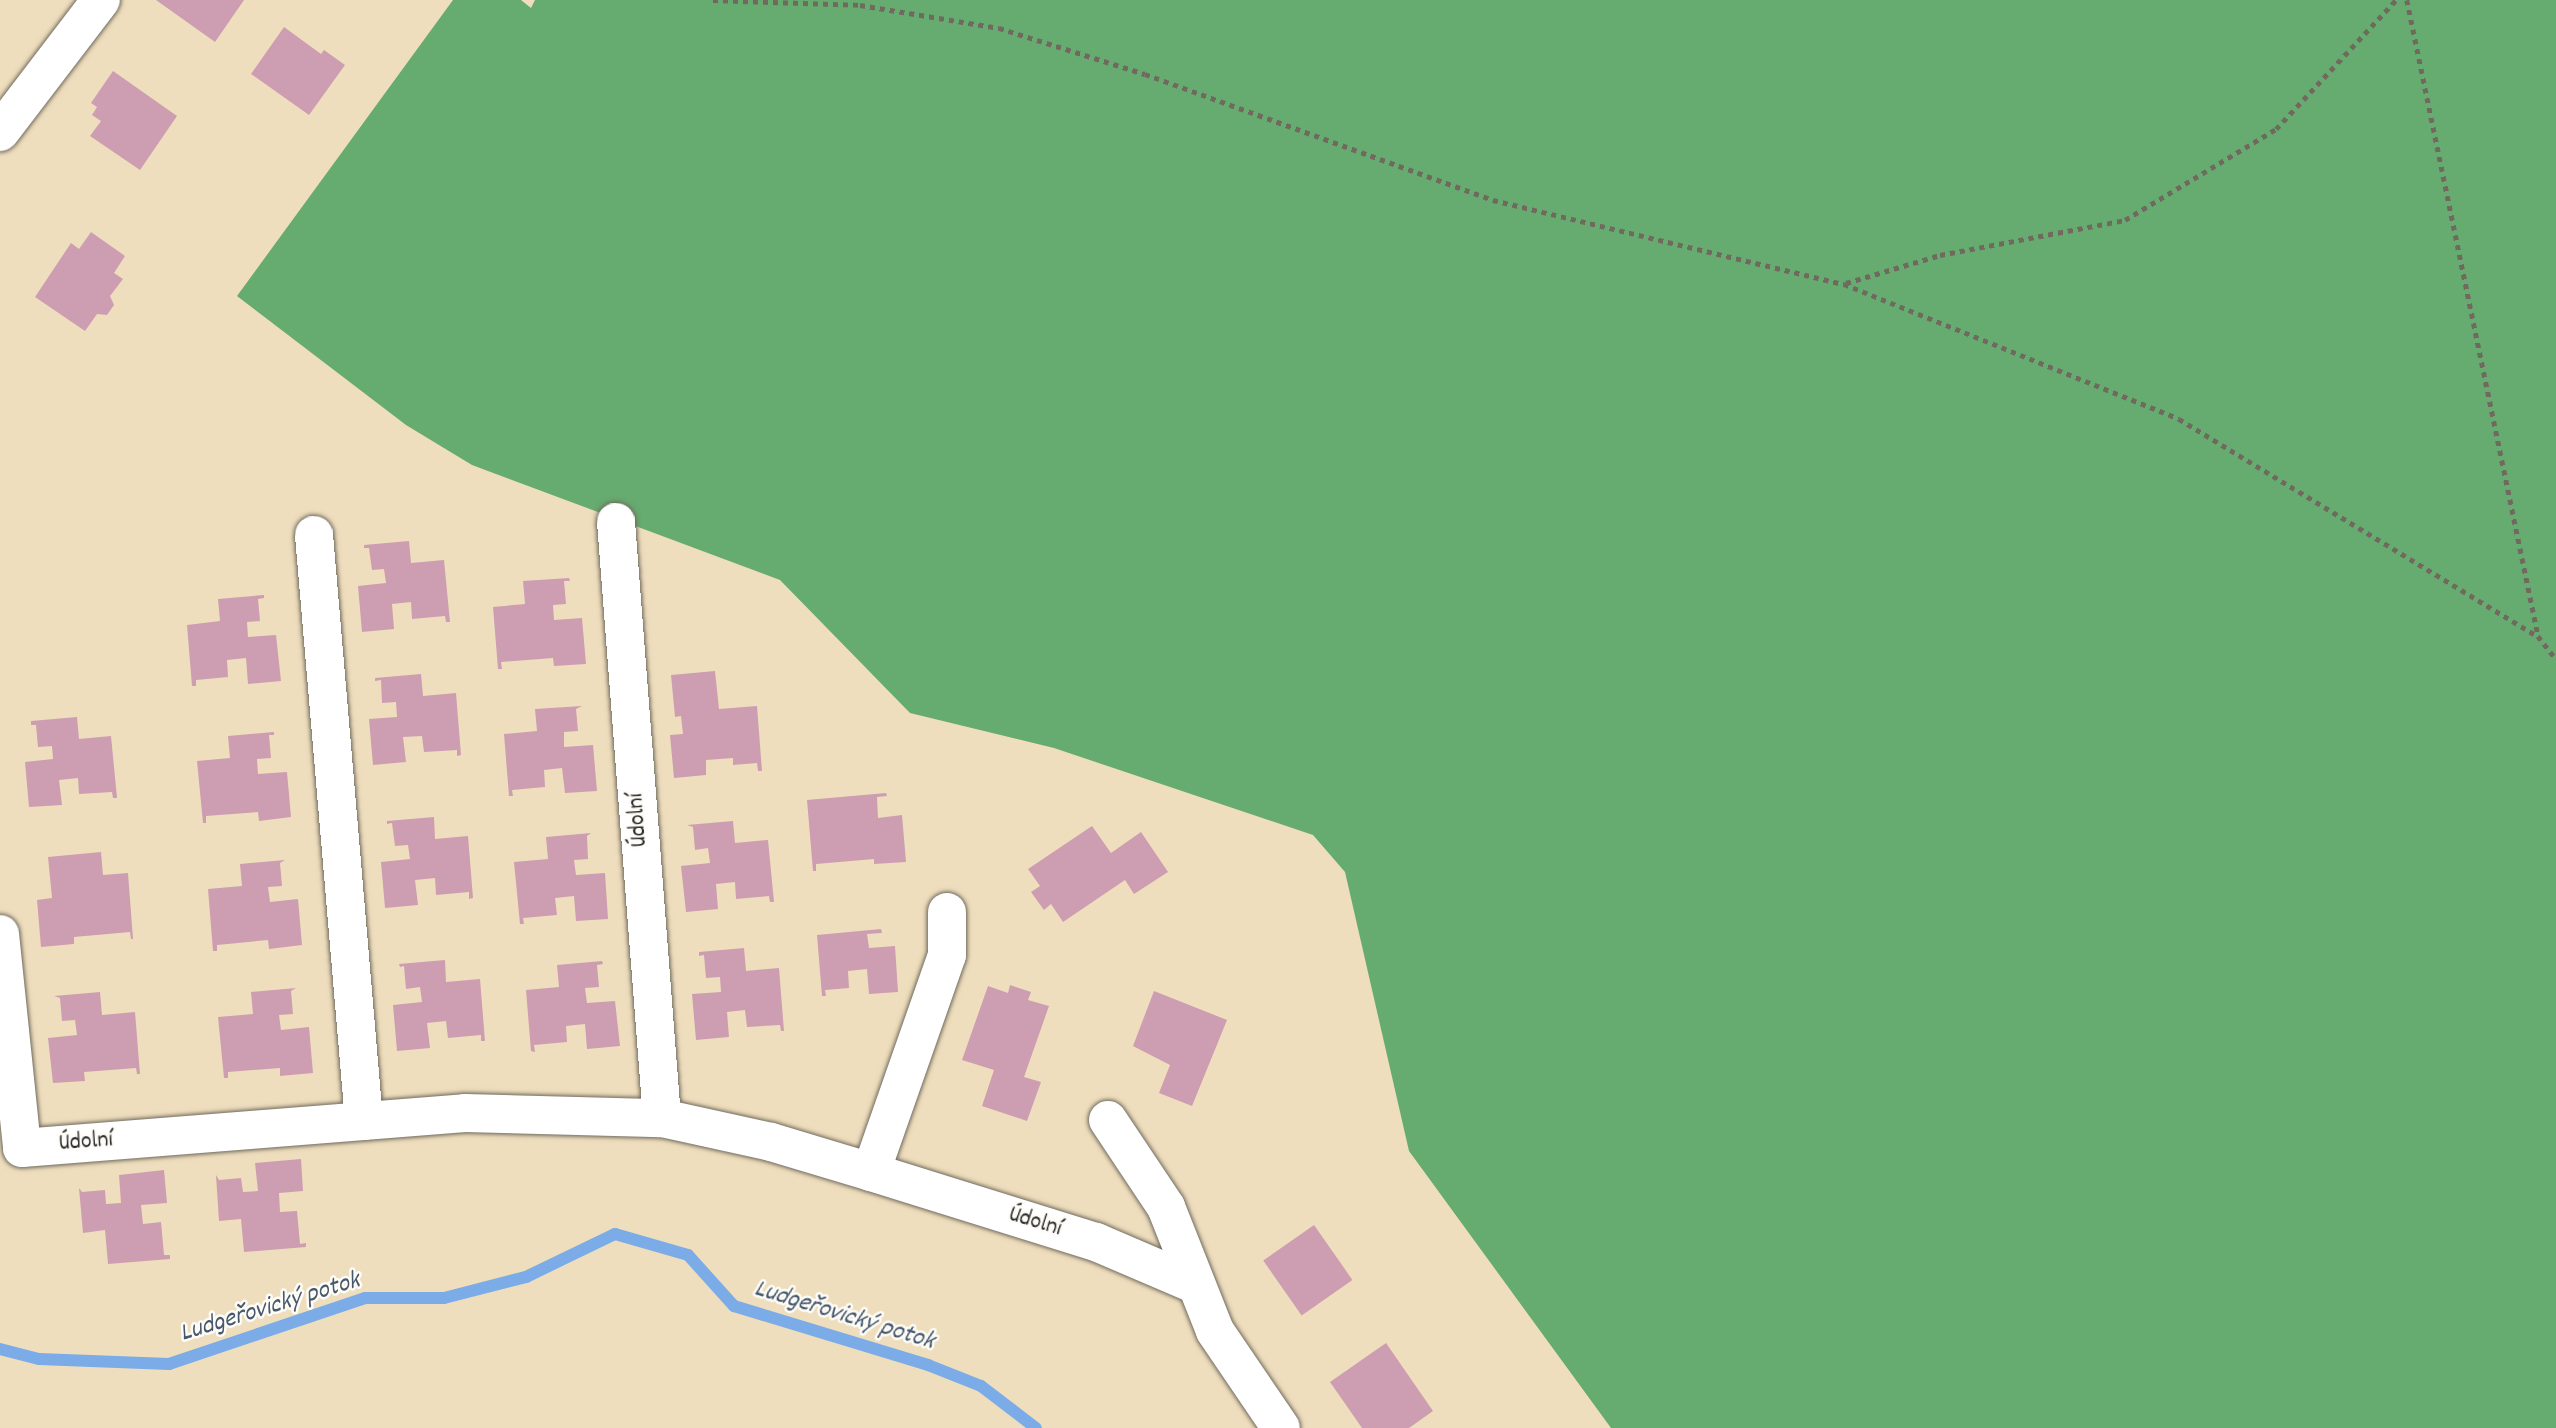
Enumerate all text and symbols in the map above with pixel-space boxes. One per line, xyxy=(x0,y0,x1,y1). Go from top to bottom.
street label: Údolní xyxy=(623,792,655,848)
street label: Údolní xyxy=(58,1127,114,1159)
street label: Údolní xyxy=(1005,1201,1065,1245)
water label: Ludgeřovický potok xyxy=(176,1266,364,1350)
water label: Ludgeřovický potok xyxy=(750,1274,938,1358)

